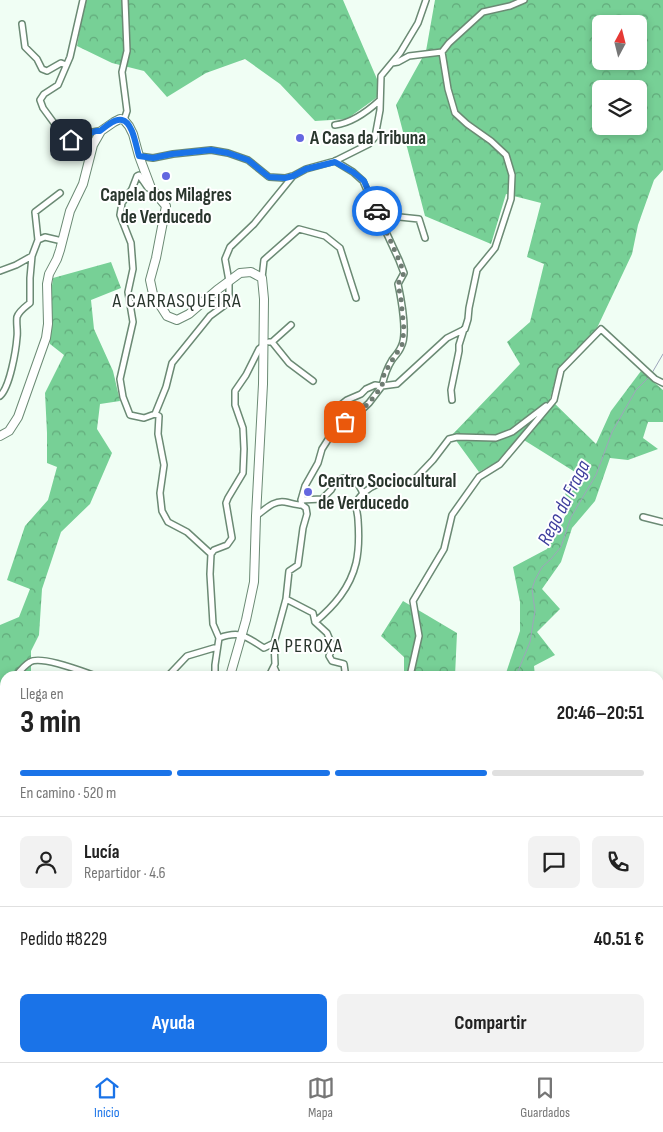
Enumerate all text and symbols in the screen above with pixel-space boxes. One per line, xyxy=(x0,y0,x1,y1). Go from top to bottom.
north arrow xyxy=(592,15,648,70)
map controls xyxy=(592,15,647,135)
button: layers xyxy=(592,80,647,135)
pin xyxy=(50,119,92,161)
icon: home xyxy=(57,126,85,154)
place label: A Casa da Tribuna xyxy=(309,127,426,150)
marker: A Casa da Tribuna xyxy=(294,132,306,144)
marker: Capela dos Milagres de Verducedo xyxy=(160,170,172,182)
place label: Capela dos Milagres de Verducedo xyxy=(100,184,232,229)
courier xyxy=(352,186,402,236)
icon: car xyxy=(363,197,391,225)
district label: A CARRASQUEIRA xyxy=(111,289,242,313)
pin xyxy=(324,401,366,443)
icon: bag xyxy=(331,408,359,436)
water label: Rego da Fraga xyxy=(532,456,596,550)
place label: Centro Sociocultural de Verducedo xyxy=(318,470,456,515)
marker: Centro Sociocultural de Verducedo xyxy=(302,486,314,498)
district label: A PEROXA xyxy=(270,634,343,658)
text: Llega en xyxy=(20,685,64,704)
text: 20:46–20:51 xyxy=(557,702,644,725)
text: 3 min xyxy=(20,703,81,742)
text: En camino · 520 m xyxy=(20,784,116,803)
button: person xyxy=(20,836,72,888)
button: chat xyxy=(528,836,580,888)
button: phone xyxy=(592,836,644,888)
text: Lucía xyxy=(84,841,119,864)
text: Repartidor · 4.6 xyxy=(84,864,166,883)
text: Pedido #8229 xyxy=(20,928,107,951)
text: 40.51 € xyxy=(594,928,644,951)
button: Ayuda xyxy=(20,994,327,1052)
button: Compartir xyxy=(337,994,644,1052)
tab: Inicio xyxy=(93,1074,121,1121)
tab: Mapa xyxy=(307,1074,335,1121)
tab: Guardados xyxy=(520,1074,570,1121)

